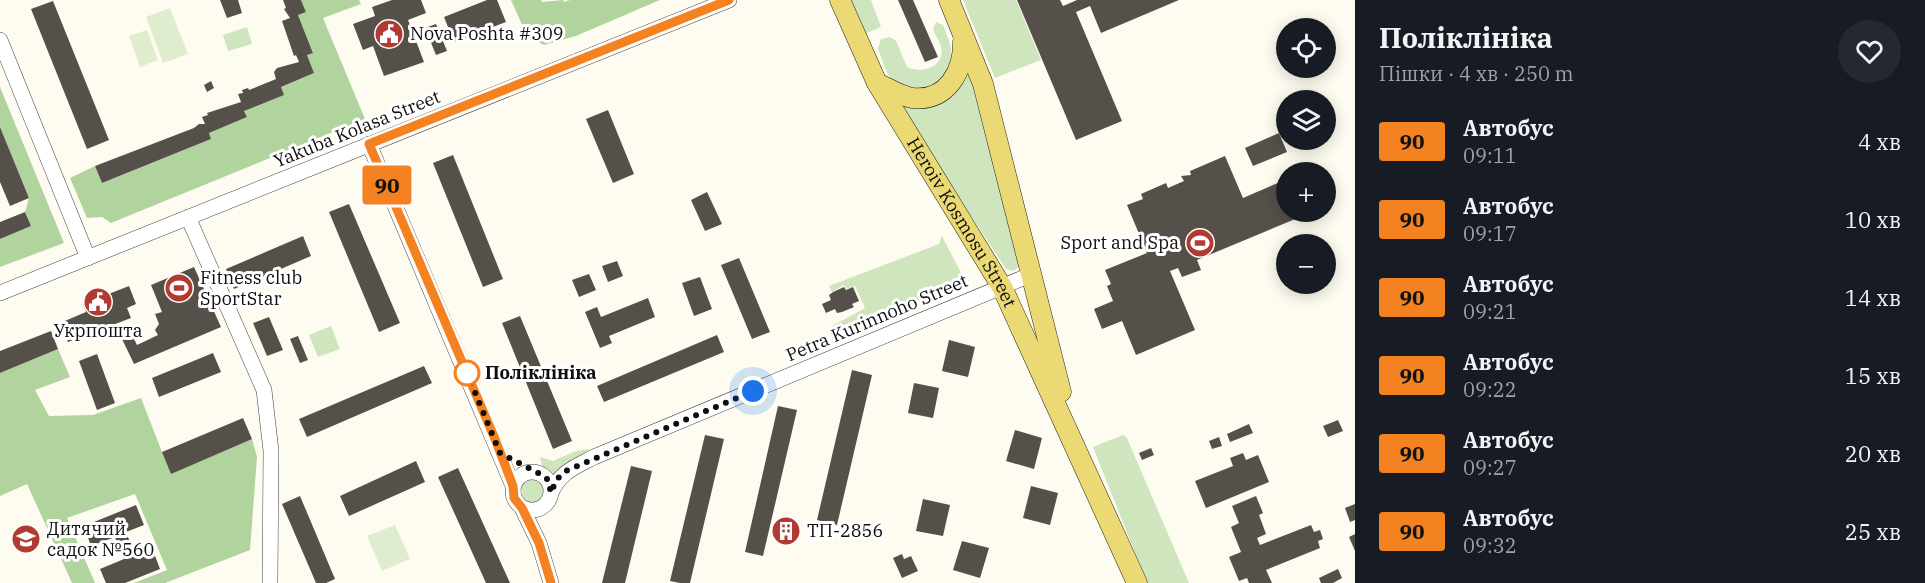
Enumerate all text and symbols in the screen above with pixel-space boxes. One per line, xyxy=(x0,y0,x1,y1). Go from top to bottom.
public building icon: Nova Poshta #309 xyxy=(373,18,405,50)
map controls xyxy=(1276,18,1336,294)
button: locate xyxy=(1276,18,1336,78)
text: Поліклініка xyxy=(1379,19,1553,56)
button: heart xyxy=(1838,20,1901,83)
place label: Nova Poshta #309 xyxy=(410,22,564,45)
text: Пішки · 4 хв · 250 m xyxy=(1379,60,1574,87)
street label: Yakuba Kolasa Street xyxy=(270,85,443,172)
button: layers xyxy=(1276,90,1336,150)
text: Автобус xyxy=(1463,113,1554,142)
text: 90 xyxy=(1399,127,1425,155)
text: 4 хв xyxy=(1858,127,1901,156)
street label: Heroiv Kosmosu Street xyxy=(902,133,1022,311)
text: 09:11 xyxy=(1463,142,1517,169)
button: + xyxy=(1276,162,1336,222)
line badge: 90 xyxy=(360,166,414,204)
text: 90 xyxy=(374,171,400,199)
text: Автобус xyxy=(1463,191,1554,220)
text: 90 xyxy=(1399,205,1425,233)
text: 10 хв xyxy=(1845,205,1901,234)
text: 09:17 xyxy=(1463,220,1517,247)
sports icon: Sport and Spa xyxy=(1184,227,1216,259)
place label: Sport and Spa xyxy=(1060,231,1179,254)
button: − xyxy=(1276,234,1336,294)
place label: Fitness club SportStar xyxy=(200,266,302,310)
street label: Petra Kurinnoho Street xyxy=(782,269,971,366)
text: Автобус xyxy=(1463,269,1554,298)
sports icon: Fitness club SportStar xyxy=(163,272,195,304)
text: 90 xyxy=(1399,283,1425,311)
text: 14 хв xyxy=(1845,283,1901,312)
public building icon: Укрпошта xyxy=(82,286,114,318)
text: 09:21 xyxy=(1463,298,1517,325)
place label: Укрпошта xyxy=(53,319,143,342)
text: Автобус xyxy=(1463,347,1554,376)
marker: Поліклініка xyxy=(454,360,480,386)
place label: Поліклініка xyxy=(485,361,597,384)
text: 90 xyxy=(1399,361,1425,389)
text: 15 хв xyxy=(1845,361,1901,390)
your location xyxy=(738,376,768,406)
text: 09:22 xyxy=(1463,376,1517,403)
text: Автобус xyxy=(1463,425,1554,454)
text: 90 xyxy=(1399,439,1425,467)
text: 20 хв xyxy=(1845,439,1901,468)
text: 09:27 xyxy=(1463,454,1517,481)
text: Автобус xyxy=(1463,503,1554,532)
building icon: ТП-2856 xyxy=(770,515,802,547)
place label: Дитячий садок №560 xyxy=(47,517,154,561)
text: 90 xyxy=(1399,517,1425,545)
text: 25 хв xyxy=(1845,517,1901,546)
place label: ТП-2856 xyxy=(807,519,883,542)
school or university icon: Дитячий садок №560 xyxy=(10,523,42,555)
text: 09:32 xyxy=(1463,532,1517,559)

